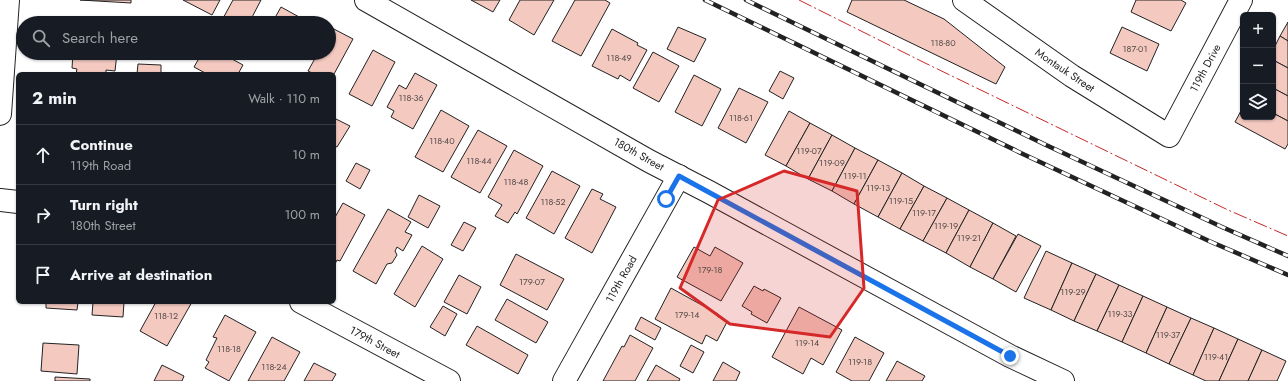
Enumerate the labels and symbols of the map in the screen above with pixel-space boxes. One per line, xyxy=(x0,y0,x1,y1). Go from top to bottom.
house number: 118-80 xyxy=(930,36,956,49)
street label: 119th Drive xyxy=(1186,41,1225,95)
house number: 187-01 xyxy=(1123,42,1147,55)
street label: Montauk Street xyxy=(1032,44,1098,96)
house number: 118-49 xyxy=(606,51,632,64)
house number: 118-36 xyxy=(398,91,424,104)
house number: 118-61 xyxy=(729,111,753,124)
house number: 118-40 xyxy=(429,134,455,147)
street label: 180th Street xyxy=(611,134,667,175)
house number: 119-07 xyxy=(796,144,822,157)
house number: 118-44 xyxy=(466,154,492,167)
house number: 119-09 xyxy=(819,156,845,169)
house number: 119-11 xyxy=(843,169,867,182)
house number: 118-48 xyxy=(503,175,529,188)
house number: 119-13 xyxy=(866,181,890,194)
route start xyxy=(657,190,675,208)
house number: 119-15 xyxy=(889,194,913,207)
house number: 118-52 xyxy=(540,195,566,208)
house number: 119-17 xyxy=(912,206,936,219)
house number: 119-19 xyxy=(934,219,958,232)
house number: 119-21 xyxy=(957,231,981,244)
street label: 119th Road xyxy=(601,253,641,305)
house number: 179-18 xyxy=(698,263,722,276)
house number: 179-07 xyxy=(519,275,545,288)
house number: 119-29 xyxy=(1060,285,1086,298)
house number: 119-33 xyxy=(1107,307,1133,320)
house number: 179-14 xyxy=(674,308,700,321)
house number: 118-12 xyxy=(154,309,178,322)
street label: 179th Street xyxy=(347,322,403,362)
house number: 119-37 xyxy=(1156,328,1181,341)
house number: 119-14 xyxy=(795,336,819,349)
house number: 118-18 xyxy=(217,342,241,355)
route end xyxy=(1001,347,1019,365)
house number: 119-41 xyxy=(1204,350,1228,363)
house number: 119-18 xyxy=(848,355,872,368)
house number: 118-24 xyxy=(261,360,287,373)

